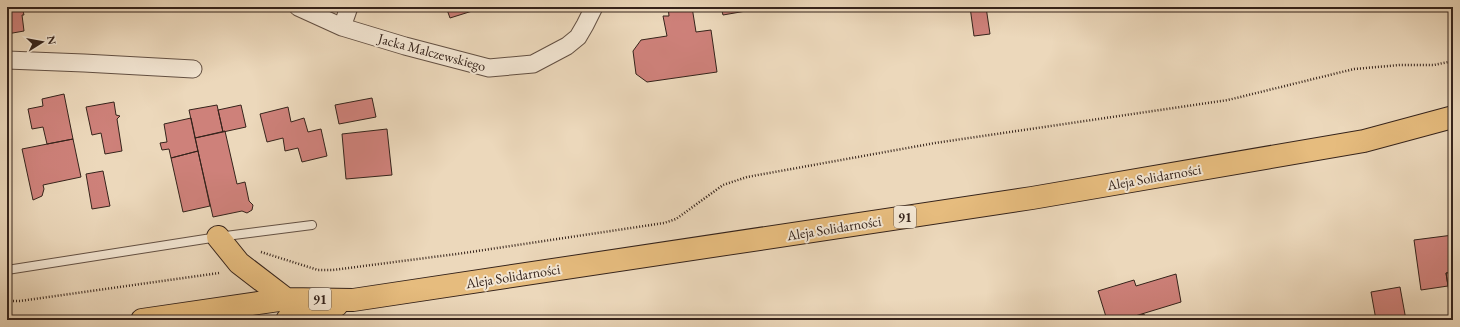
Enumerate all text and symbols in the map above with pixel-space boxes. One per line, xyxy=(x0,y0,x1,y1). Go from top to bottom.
north arrow xyxy=(22,22,62,62)
street label: Jacka Malczewskiego xyxy=(375,29,488,75)
text: N xyxy=(44,34,60,46)
street label: Aleja Solidarności xyxy=(1104,160,1203,194)
road number: 91 xyxy=(894,206,916,228)
street label: Aleja Solidarności xyxy=(784,212,883,245)
street label: Aleja Solidarności xyxy=(463,260,562,293)
road number: 91 xyxy=(309,288,331,310)

